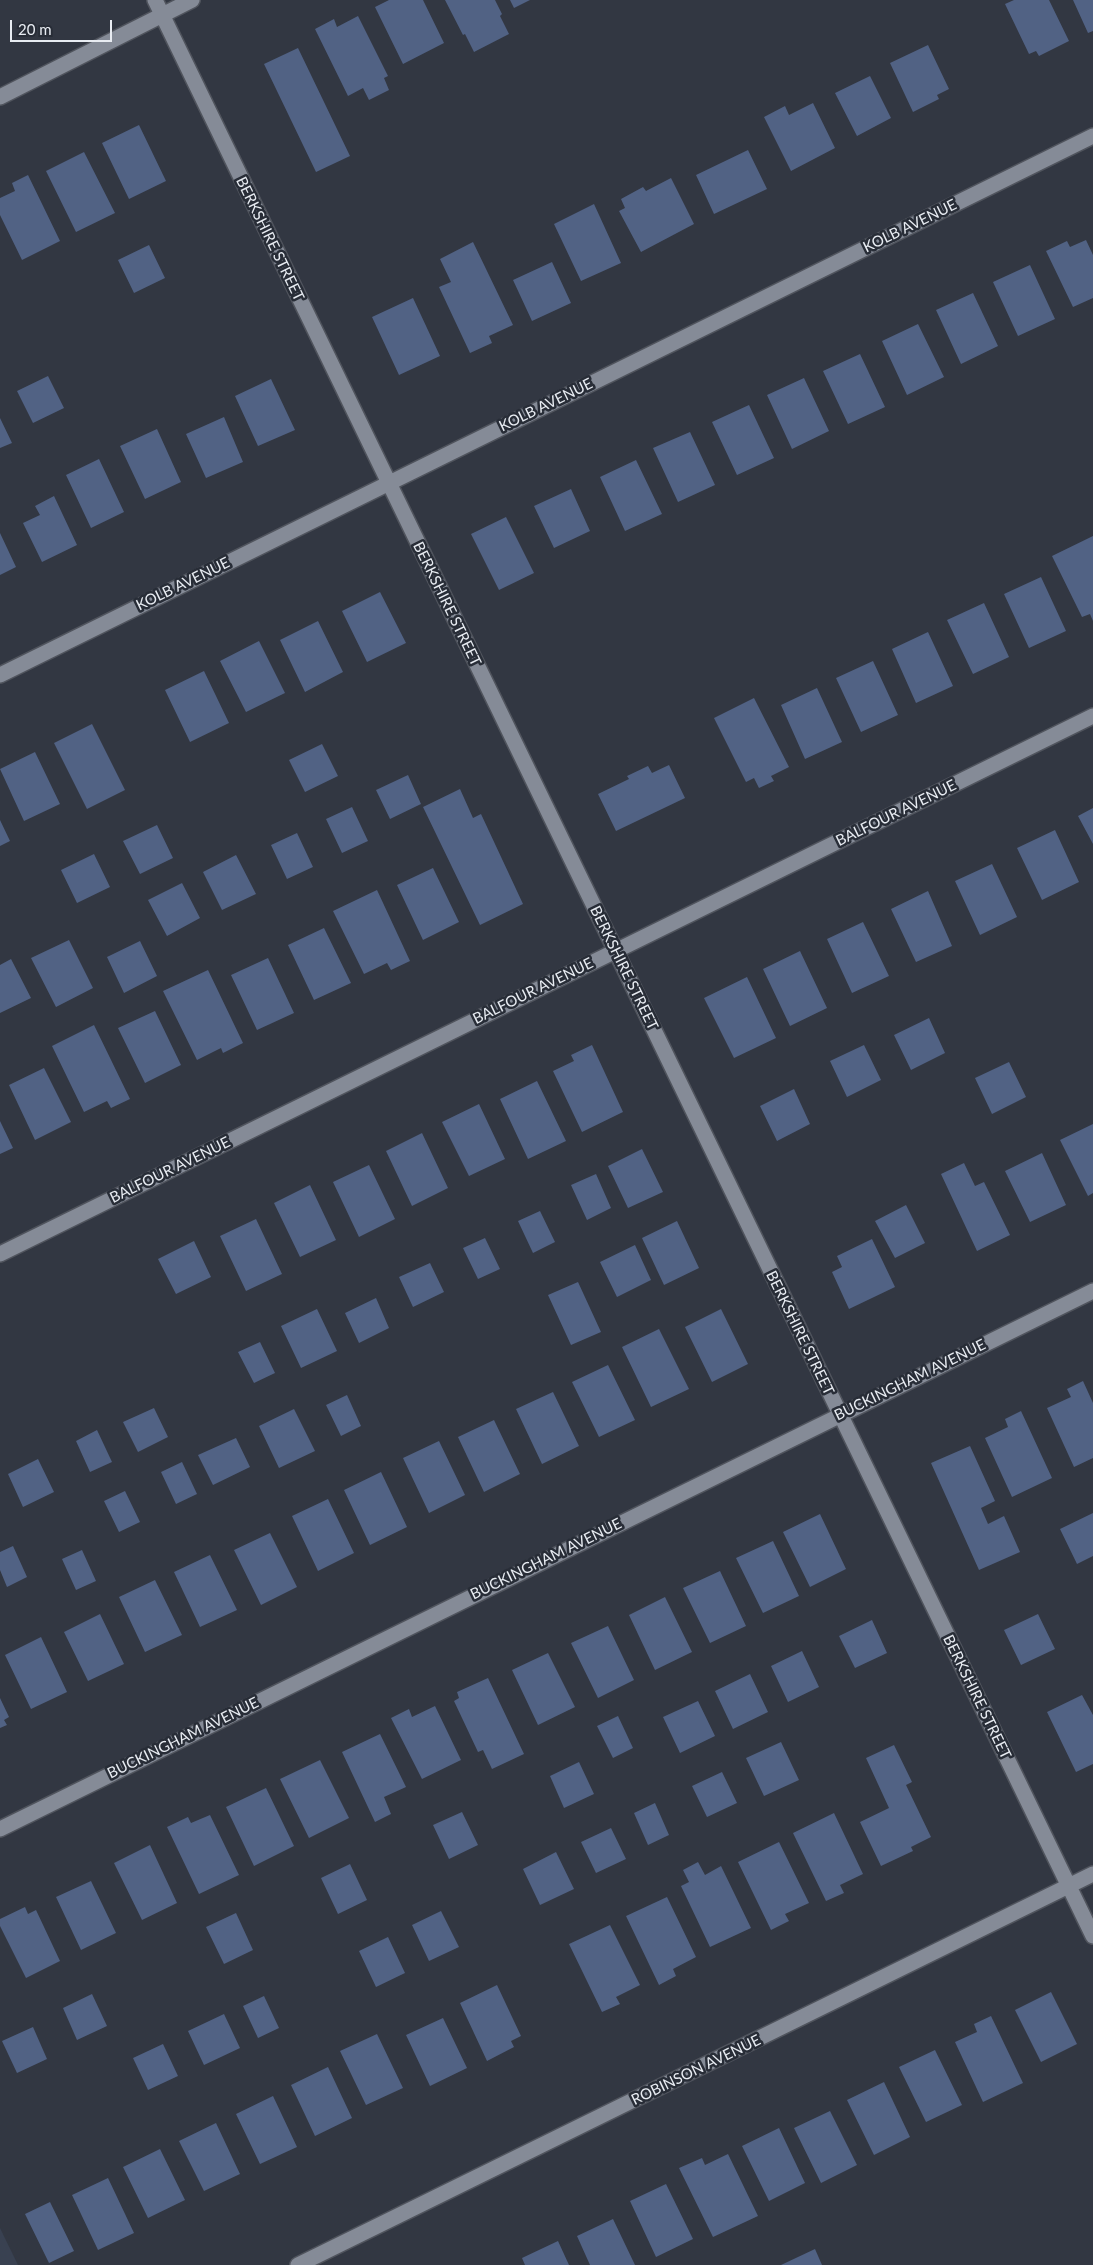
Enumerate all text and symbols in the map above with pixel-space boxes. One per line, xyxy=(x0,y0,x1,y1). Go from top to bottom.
scale bar xyxy=(12,10,115,42)
text: 20 m xyxy=(18,20,52,38)
street label: BERKSHIRE STREET xyxy=(232,174,308,304)
street label: KOLB AVENUE xyxy=(860,196,960,256)
street label: KOLB AVENUE xyxy=(496,375,596,435)
street label: BERKSHIRE STREET xyxy=(409,539,485,669)
street label: KOLB AVENUE xyxy=(133,554,233,614)
street label: BALFOUR AVENUE xyxy=(833,776,959,850)
street label: BERKSHIRE STREET xyxy=(586,903,662,1033)
street label: BALFOUR AVENUE xyxy=(470,954,596,1028)
street label: BALFOUR AVENUE xyxy=(107,1133,233,1207)
street label: BERKSHIRE STREET xyxy=(762,1268,838,1398)
street label: BUCKINGHAM AVENUE xyxy=(831,1336,989,1424)
street label: BUCKINGHAM AVENUE xyxy=(467,1515,625,1603)
street label: BERKSHIRE STREET xyxy=(939,1632,1015,1762)
street label: BUCKINGHAM AVENUE xyxy=(104,1694,262,1782)
street label: ROBINSON AVENUE xyxy=(629,2031,763,2109)

